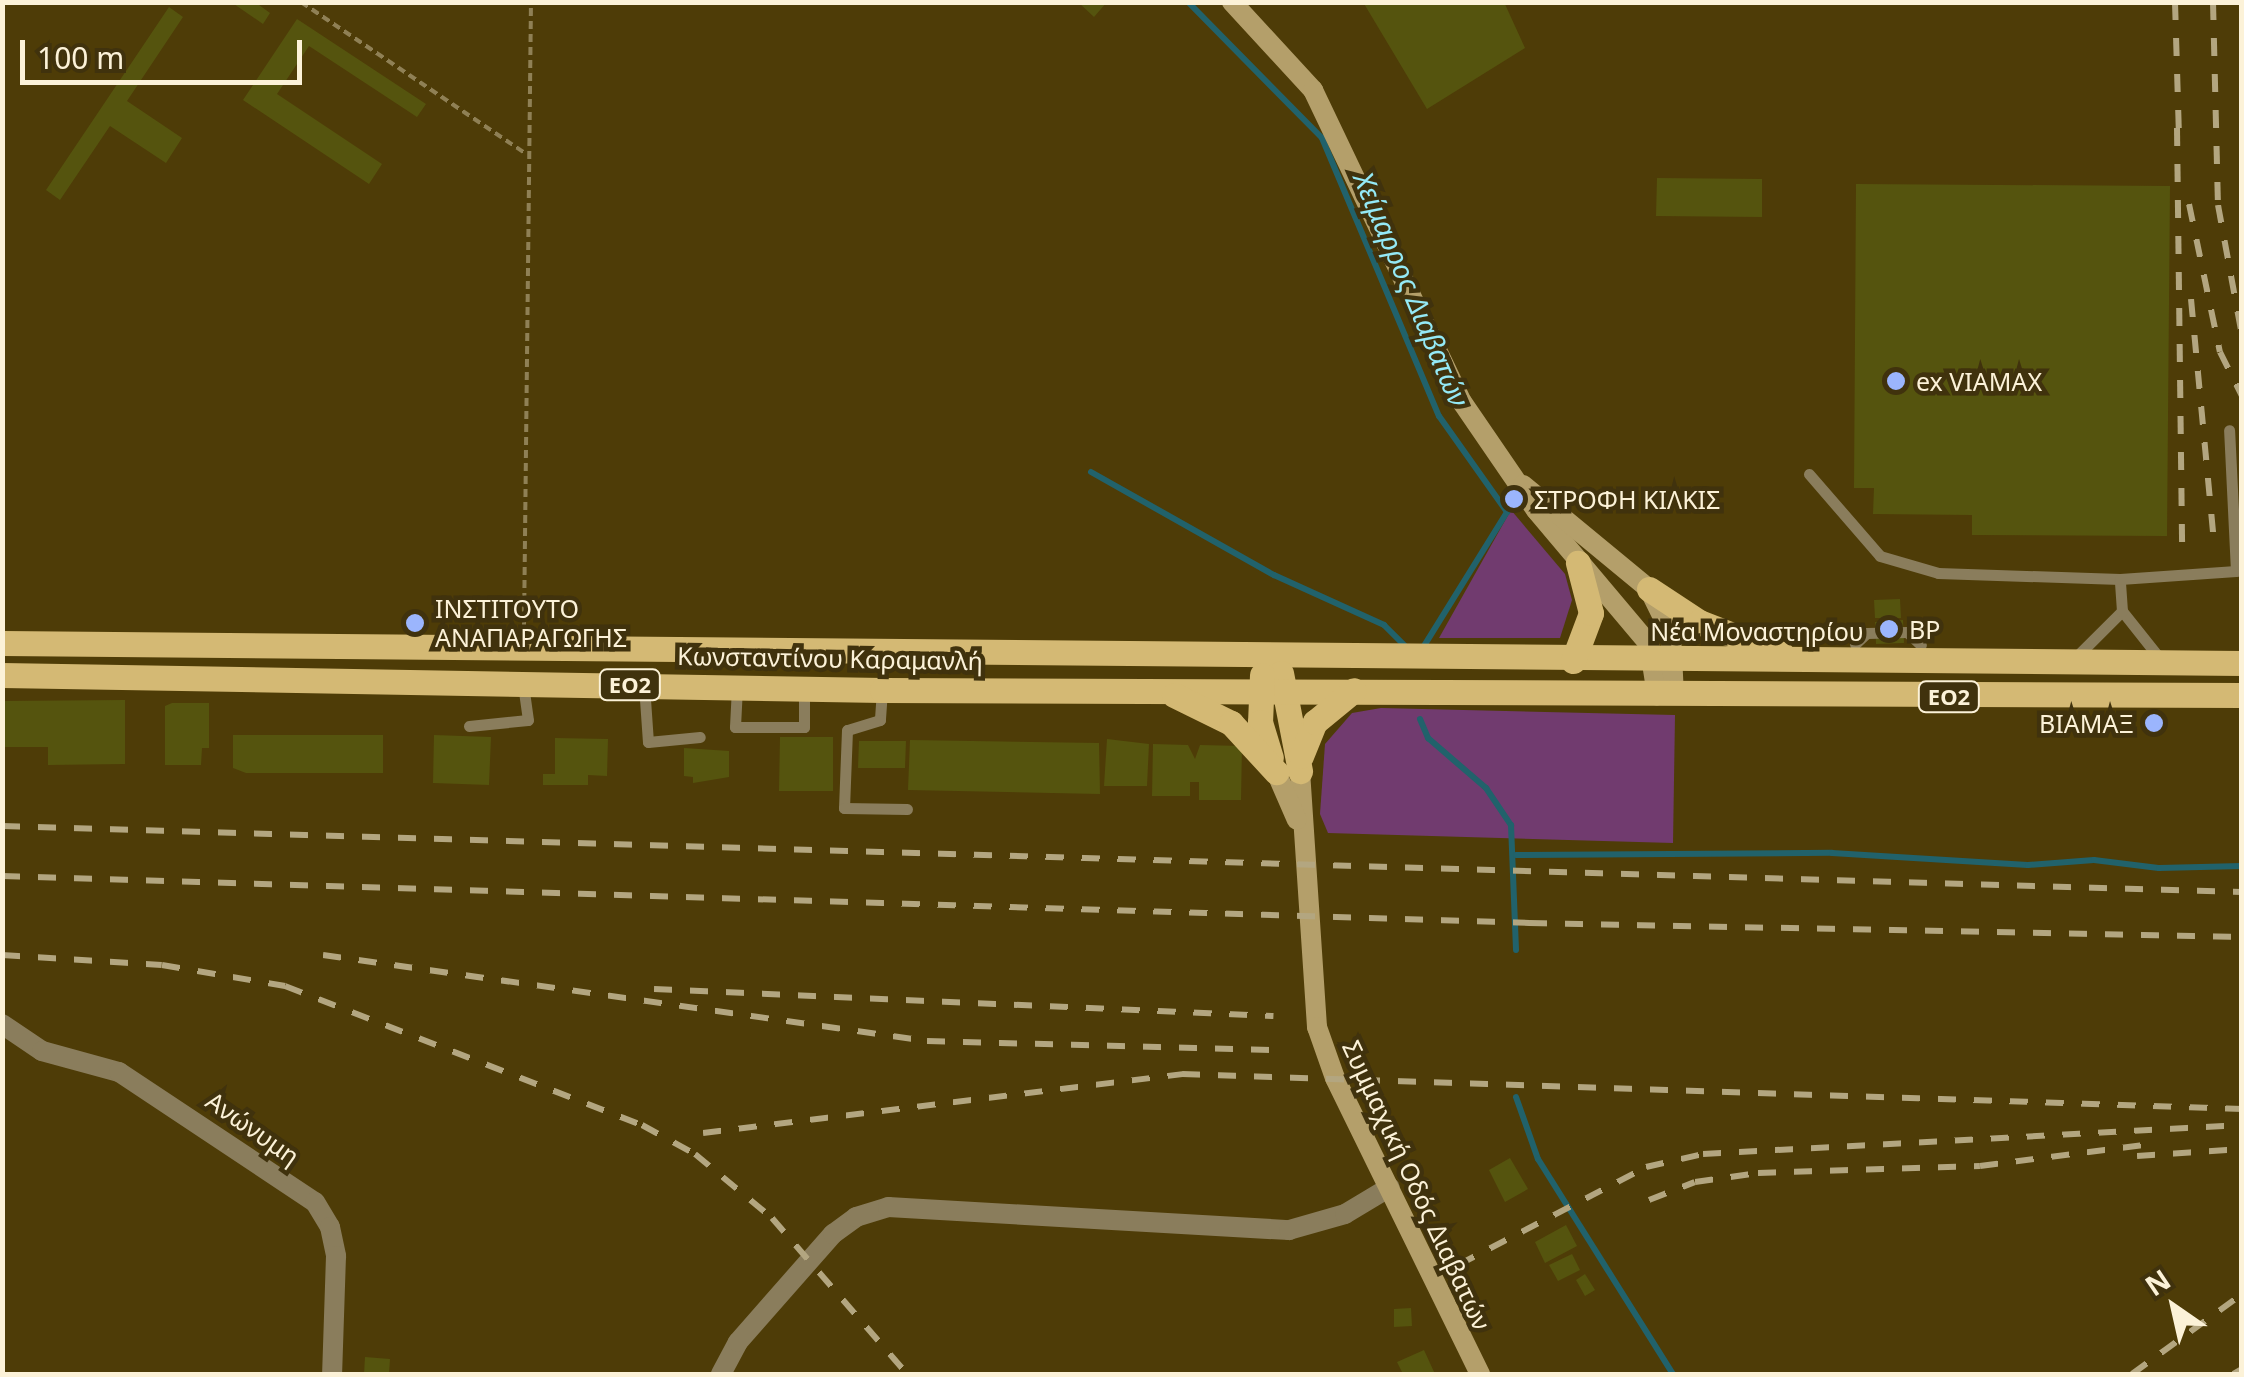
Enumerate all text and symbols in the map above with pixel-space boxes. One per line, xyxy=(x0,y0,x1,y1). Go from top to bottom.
scale bar xyxy=(25,20,308,82)
text: 100 m xyxy=(37,37,124,78)
water label: Χείμαρρος Διαβατών xyxy=(1347,167,1477,411)
place label: ex VIAMAX xyxy=(1916,366,2042,396)
marker: ex VIAMAX xyxy=(1885,370,1907,392)
place label: ΣΤΡΟΦΗ ΚΙΛΚΙΣ xyxy=(1534,484,1720,514)
marker: ΣΤΡΟΦΗ ΚΙΛΚΙΣ xyxy=(1503,488,1525,510)
place label: ΙΝΣΤΙΤΟΥΤΟ ΑΝΑΠΑΡΑΓΩΓΗΣ xyxy=(435,594,627,653)
marker: ΙΝΣΤΙΤΟΥΤΟ ΑΝΑΠΑΡΑΓΩΓΗΣ xyxy=(404,612,426,634)
place label: BP xyxy=(1909,614,1940,644)
street label: Νέα Μοναστηρίου xyxy=(1650,616,1864,646)
marker: BP xyxy=(1878,618,1900,640)
street label: Κωνσταντίνου Καραμανλή xyxy=(677,640,983,676)
road number: ΕΟ2 xyxy=(598,668,662,702)
road number: ΕΟ2 xyxy=(1916,680,1982,714)
place label: ΒΙΑΜΑΞ xyxy=(2039,708,2134,738)
marker: ΒΙΑΜΑΞ xyxy=(2143,712,2165,734)
street label: Συμμαχική Οδός Διαβατών xyxy=(1337,1035,1497,1335)
street label: Ανώνυμη xyxy=(201,1085,305,1171)
north arrow xyxy=(2124,1257,2224,1357)
text: N xyxy=(2137,1260,2177,1304)

